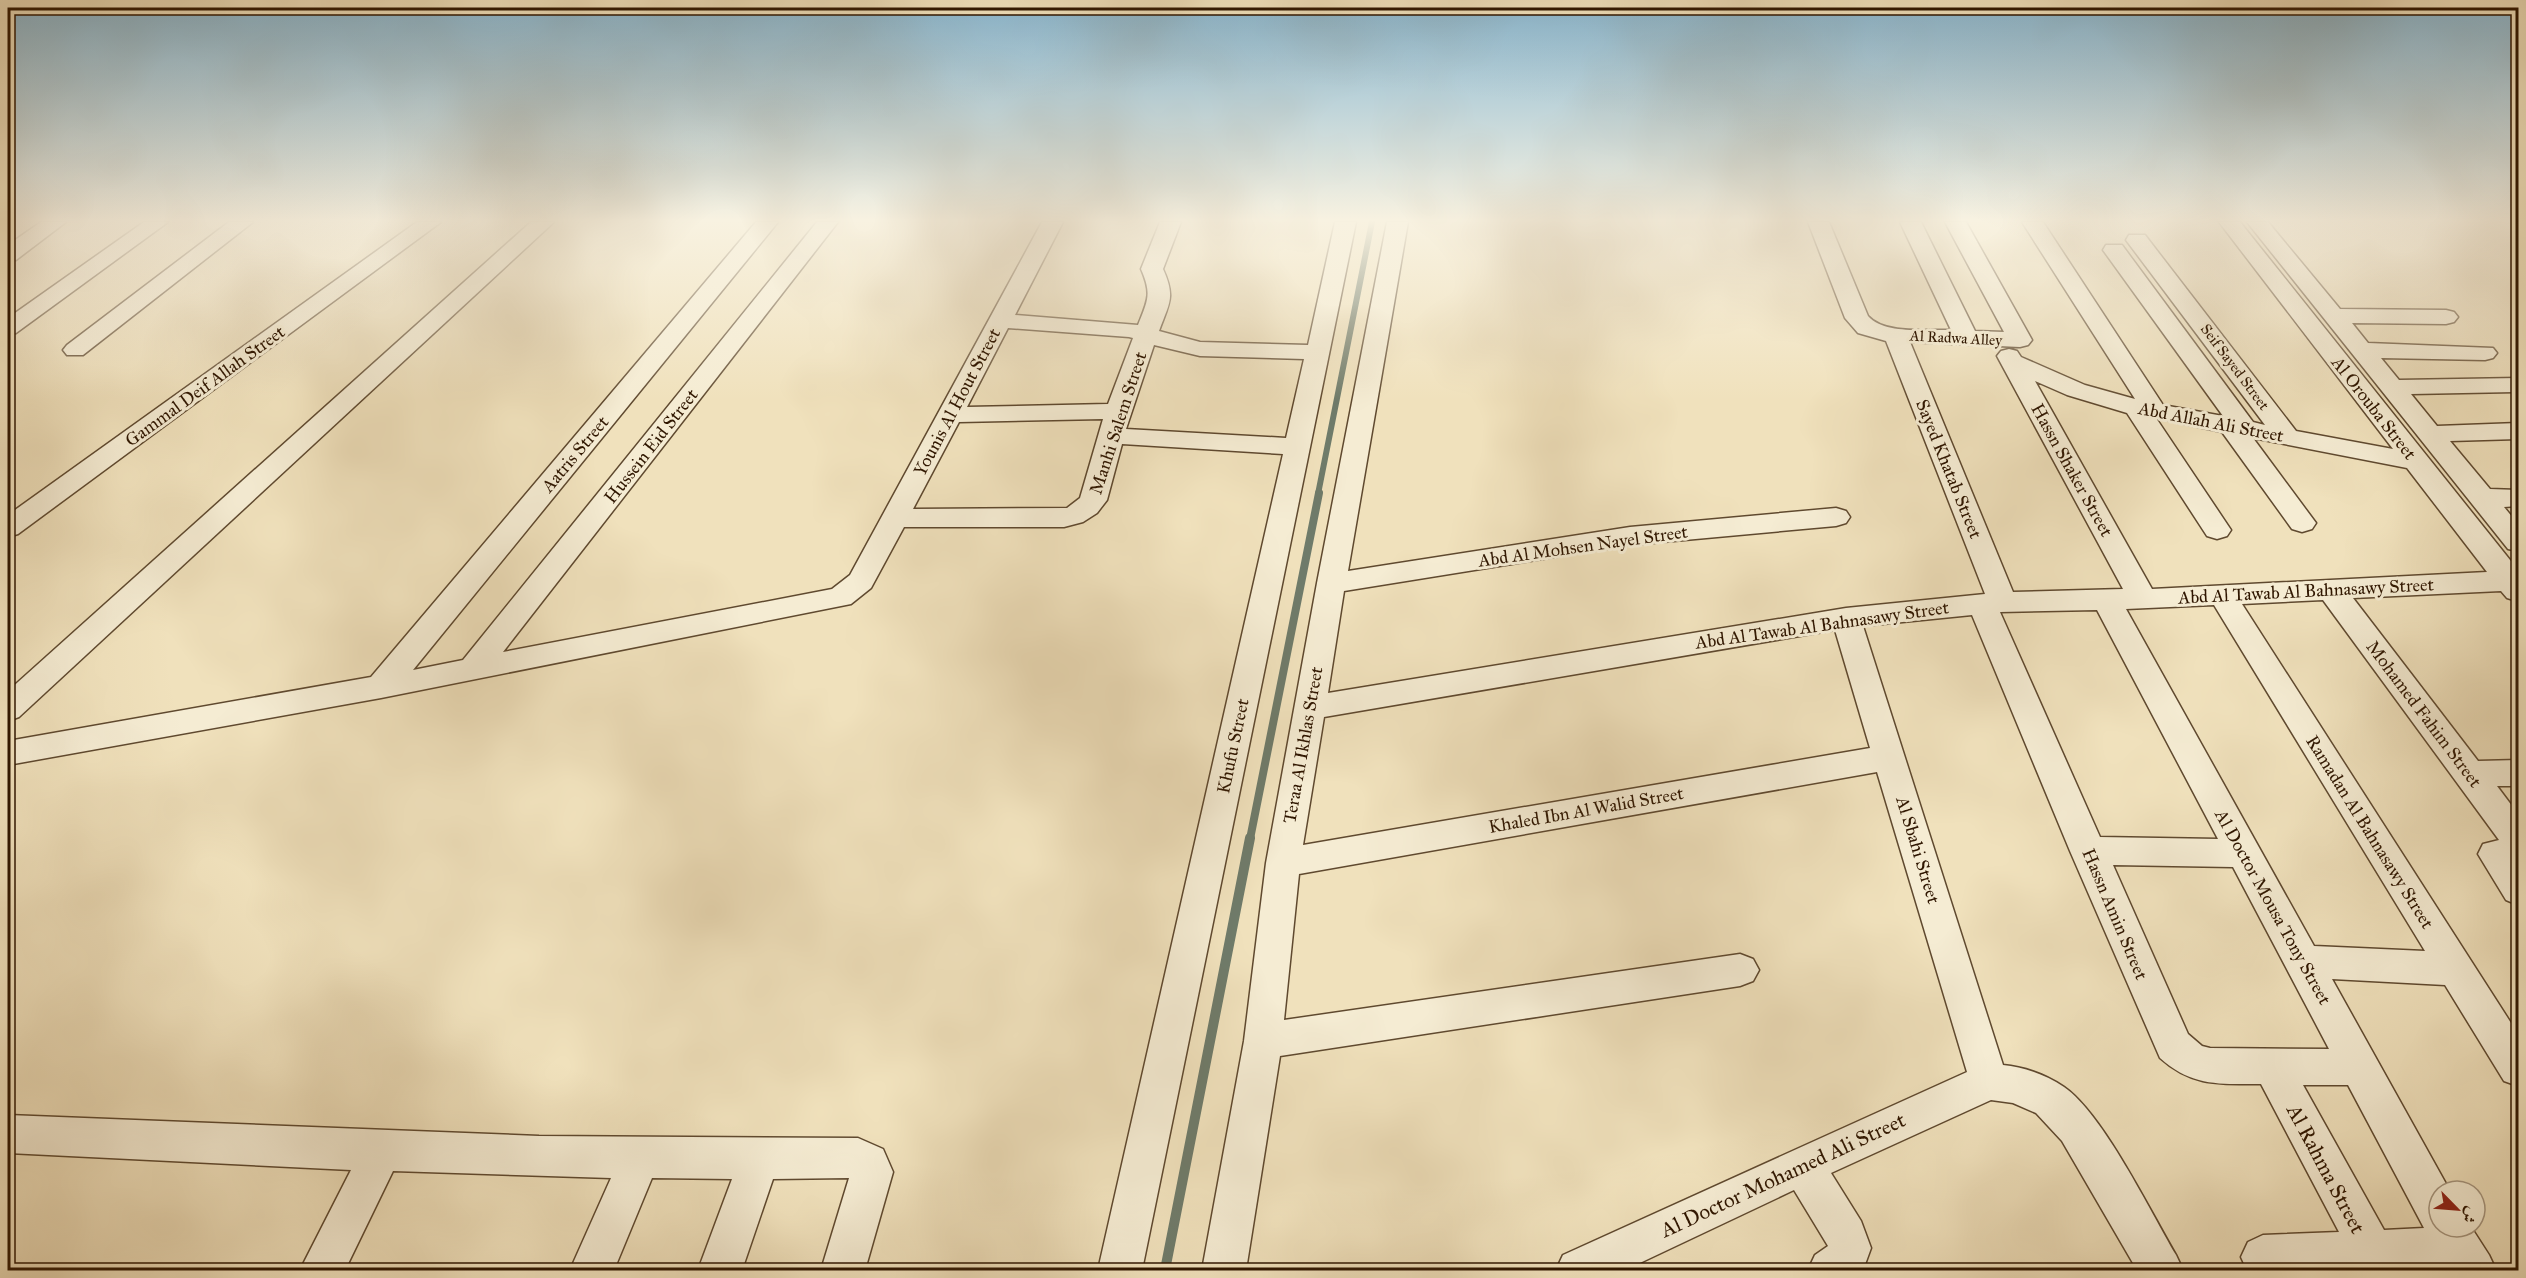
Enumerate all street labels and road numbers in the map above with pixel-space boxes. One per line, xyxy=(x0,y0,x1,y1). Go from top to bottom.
street label: Gammal Deif Allah Street xyxy=(121,320,290,451)
street label: Seif Sayed Street xyxy=(2197,320,2274,414)
street label: Younis Al Hout Street xyxy=(909,324,1006,480)
street label: Al Radwa Alley xyxy=(1908,327,2004,349)
street label: Manhi Salem Street xyxy=(1085,348,1152,497)
street label: Al Orouba Street xyxy=(2326,351,2422,465)
street label: Hussein Eid Street xyxy=(599,384,703,508)
street label: Sayed Khatab Street xyxy=(1911,396,1987,542)
street label: Abd Allah Ali Street xyxy=(2135,397,2286,447)
street label: Hassn Shaker Street xyxy=(2026,400,2118,541)
street label: Aatris Street xyxy=(536,411,614,497)
street label: Abd Al Mohsen Nayel Street xyxy=(1476,520,1690,572)
street label: Abd Al Tawab Al Bahnasawy Street xyxy=(2177,573,2435,609)
street label: Abd Al Tawab Al Bahnasawy Street xyxy=(1693,596,1951,654)
street label: Mohamed Fahim Street xyxy=(2362,636,2487,792)
street label: Teraa Al Ikhlas Street xyxy=(1278,664,1328,825)
street label: Khufu Street xyxy=(1212,696,1254,795)
street label: Ramadan Al Bahnasawy Street xyxy=(2301,731,2439,933)
street label: Khaled Ibn Al Walid Street xyxy=(1487,782,1686,838)
street label: Al Sbahi Street xyxy=(1891,793,1945,907)
street label: Al Doctor Mousa Tony Street xyxy=(2210,805,2336,1009)
street label: Hassn Amin Street xyxy=(2077,845,2153,984)
street label: Al Rahma Street xyxy=(2281,1099,2371,1239)
street label: Al Doctor Mohamed Ali Street xyxy=(1655,1107,1910,1244)

